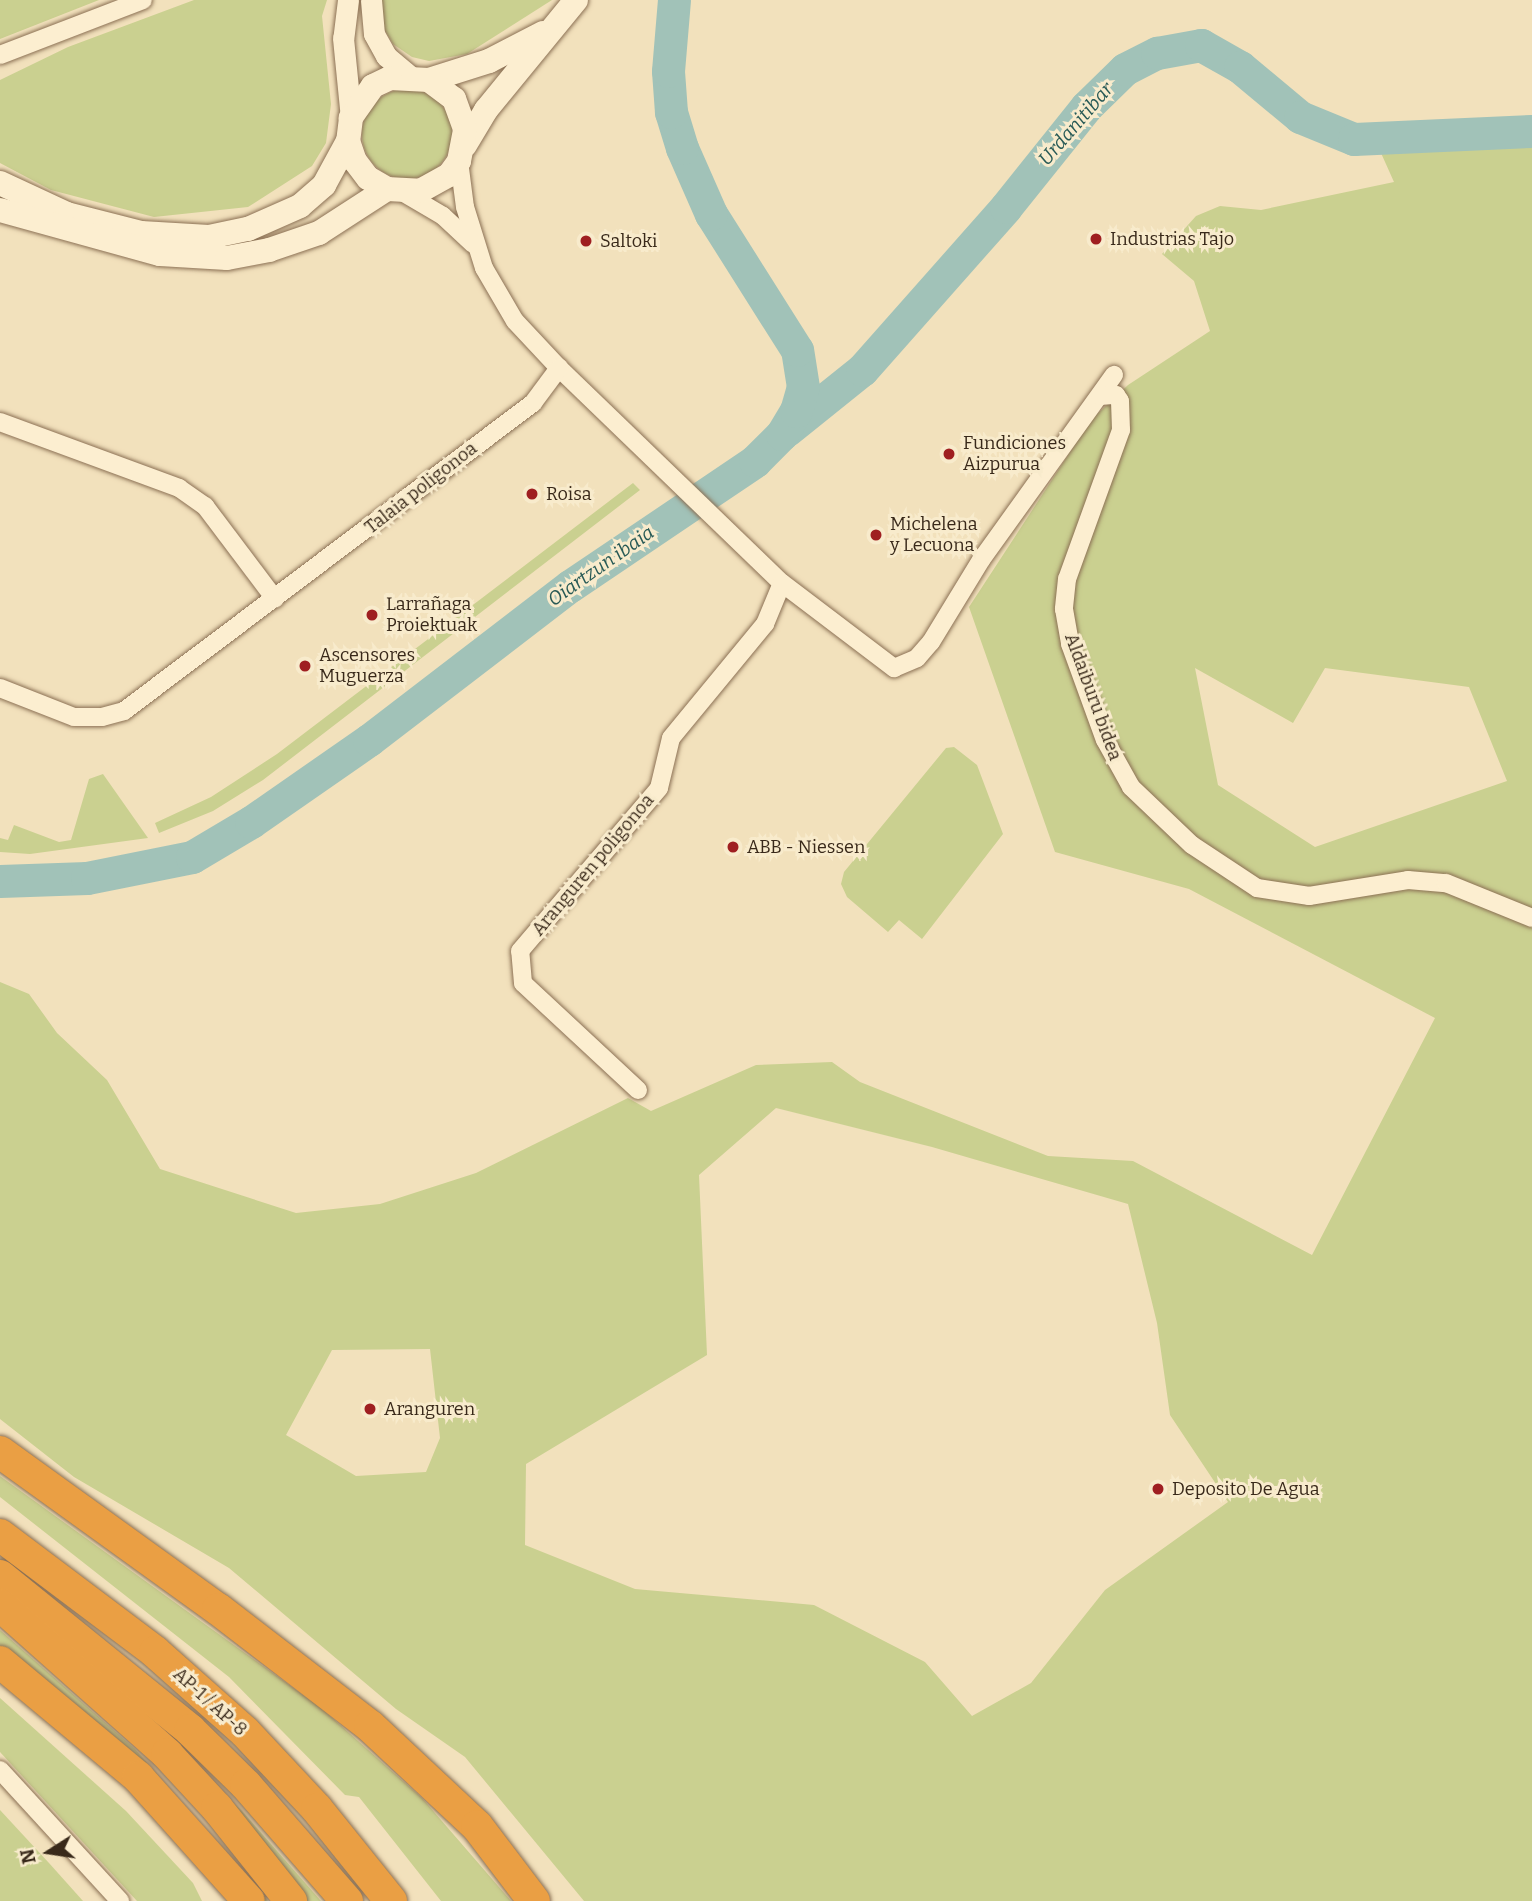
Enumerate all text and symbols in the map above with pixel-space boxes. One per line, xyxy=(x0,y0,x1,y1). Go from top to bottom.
water label: Urdanitibar xyxy=(1034,78,1118,170)
place label: Industrias Tajo xyxy=(1110,228,1234,250)
place label: Saltoki xyxy=(600,230,657,252)
marker: Industrias Tajo xyxy=(1088,231,1104,247)
marker: Saltoki xyxy=(578,233,594,249)
place label: Fundiciones Aizpurua xyxy=(963,433,1066,476)
street label: Talaia poligonoa xyxy=(361,438,481,538)
marker: Fundiciones Aizpurua xyxy=(941,446,957,462)
place label: Roisa xyxy=(546,483,592,505)
marker: Roisa xyxy=(524,486,540,502)
place label: Michelena y Lecuona xyxy=(890,514,978,556)
water label: Oiartzun ibaia xyxy=(543,521,659,611)
marker: Michelena y Lecuona xyxy=(868,527,884,543)
place label: Larrañaga Proiektuak xyxy=(386,594,477,636)
marker: Larrañaga Proiektuak xyxy=(364,607,380,623)
street label: Aldaiburu bidea xyxy=(1060,630,1126,764)
place label: Ascensores Muguerza xyxy=(319,645,415,688)
marker: Ascensores Muguerza xyxy=(297,658,313,674)
street label: Aranguren poligonoa xyxy=(528,790,658,940)
place label: ABB - Niessen xyxy=(747,836,865,858)
marker: ABB - Niessen xyxy=(725,839,741,855)
place label: Aranguren xyxy=(384,1398,475,1420)
marker: Aranguren xyxy=(362,1401,378,1417)
place label: Deposito De Agua xyxy=(1172,1478,1320,1500)
marker: Deposito De Agua xyxy=(1150,1481,1166,1497)
street label: AP-1 / AP-8 xyxy=(169,1663,251,1741)
north arrow xyxy=(14,1817,84,1887)
text: N xyxy=(15,1847,41,1866)

